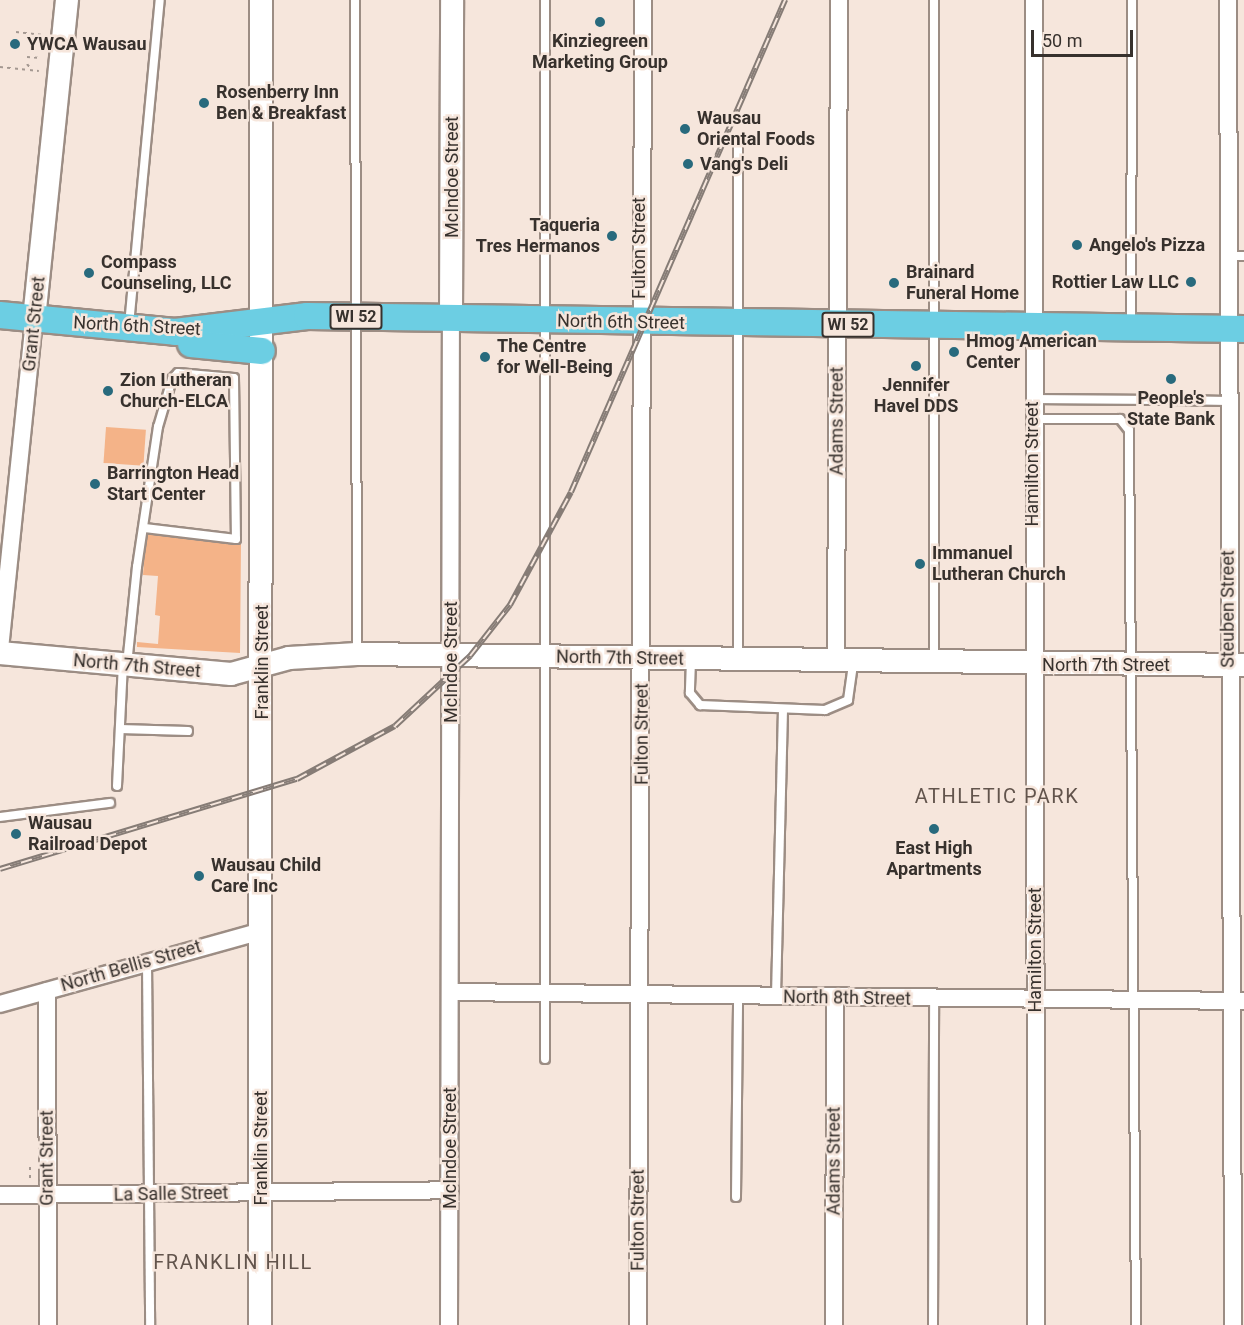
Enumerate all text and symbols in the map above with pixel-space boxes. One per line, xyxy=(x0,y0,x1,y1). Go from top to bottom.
marker: Kinziegreen Marketing Group xyxy=(593,15,607,29)
scale bar xyxy=(1034,18,1136,56)
text: 50 m xyxy=(1042,30,1082,51)
place label: Kinziegreen Marketing Group xyxy=(532,31,668,74)
place label: YWCA Wausau xyxy=(27,33,147,55)
marker: YWCA Wausau xyxy=(8,37,22,51)
place label: Rosenberry Inn Ben & Breakfast xyxy=(216,82,346,124)
marker: Rosenberry Inn Ben & Breakfast xyxy=(197,96,211,110)
place label: Wausau Oriental Foods xyxy=(697,108,815,150)
street label: McIndoe Street xyxy=(441,116,463,238)
marker: Wausau Oriental Foods xyxy=(678,122,692,136)
place label: Vang's Deli xyxy=(700,153,788,175)
marker: Vang's Deli xyxy=(681,157,695,171)
street label: Fulton Street xyxy=(628,197,650,299)
place label: Taqueria Tres Hermanos xyxy=(476,215,600,258)
marker: Taqueria Tres Hermanos xyxy=(605,229,619,243)
place label: Angelo's Pizza xyxy=(1089,234,1205,256)
marker: Angelo's Pizza xyxy=(1070,238,1084,252)
place label: Compass Counseling, LLC xyxy=(101,252,232,294)
place label: Brainard Funeral Home xyxy=(906,262,1019,304)
marker: Compass Counseling, LLC xyxy=(82,266,96,280)
place label: Rottier Law LLC xyxy=(1052,271,1179,293)
street label: Grant Street xyxy=(18,275,50,373)
marker: Rottier Law LLC xyxy=(1184,275,1198,289)
marker: Brainard Funeral Home xyxy=(887,276,901,290)
road number: WI 52 xyxy=(329,304,383,330)
street label: North 6th Street xyxy=(557,310,685,334)
street label: North 6th Street xyxy=(73,312,201,340)
road number: WI 52 xyxy=(821,312,875,338)
place label: Hmog American Center xyxy=(966,331,1097,374)
place label: The Centre for Well-Being xyxy=(497,336,613,378)
marker: Hmog American Center xyxy=(947,345,961,359)
marker: The Centre for Well-Being xyxy=(478,350,492,364)
marker: Jennifer Havel DDS xyxy=(909,359,923,373)
street label: Adams Street xyxy=(826,367,848,475)
place label: Zion Lutheran Church-ELCA xyxy=(120,370,232,412)
marker: People's State Bank xyxy=(1164,372,1178,386)
place label: Jennifer Havel DDS xyxy=(874,375,958,418)
marker: Zion Lutheran Church-ELCA xyxy=(101,384,115,398)
place label: People's State Bank xyxy=(1127,388,1215,430)
street label: Hamilton Street xyxy=(1021,401,1043,527)
place label: Barrington Head Start Center xyxy=(107,463,239,506)
marker: Barrington Head Start Center xyxy=(88,477,102,491)
place label: Immanuel Lutheran Church xyxy=(932,543,1066,586)
street label: Steuben Street xyxy=(1217,550,1239,668)
marker: Immanuel Lutheran Church xyxy=(913,557,927,571)
street label: McIndoe Street xyxy=(440,601,462,723)
street label: Franklin Street xyxy=(251,605,273,719)
street label: North 7th Street xyxy=(556,646,684,670)
street label: North 7th Street xyxy=(72,650,202,682)
street label: North 7th Street xyxy=(1042,654,1170,676)
street label: Fulton Street xyxy=(631,683,653,785)
district label: ATHLETIC PARK xyxy=(915,784,1079,808)
place label: Wausau Railroad Depot xyxy=(28,813,147,856)
marker: East High Apartments xyxy=(927,822,941,836)
marker: Wausau Railroad Depot xyxy=(9,827,23,841)
place label: East High Apartments xyxy=(886,838,982,880)
place label: Wausau Child Care Inc xyxy=(211,855,321,898)
marker: Wausau Child Care Inc xyxy=(192,869,206,883)
street label: Hamilton Street xyxy=(1024,887,1046,1013)
street label: North Bellis Street xyxy=(58,936,204,996)
street label: North 8th Street xyxy=(783,986,911,1010)
street label: McIndoe Street xyxy=(439,1087,461,1209)
street label: Franklin Street xyxy=(250,1091,272,1205)
street label: Adams Street xyxy=(823,1107,845,1215)
street label: Grant Street xyxy=(36,1110,58,1206)
street label: Fulton Street xyxy=(627,1169,649,1271)
street label: La Salle Street xyxy=(113,1182,229,1206)
district label: FRANKLIN HILL xyxy=(153,1250,313,1274)

